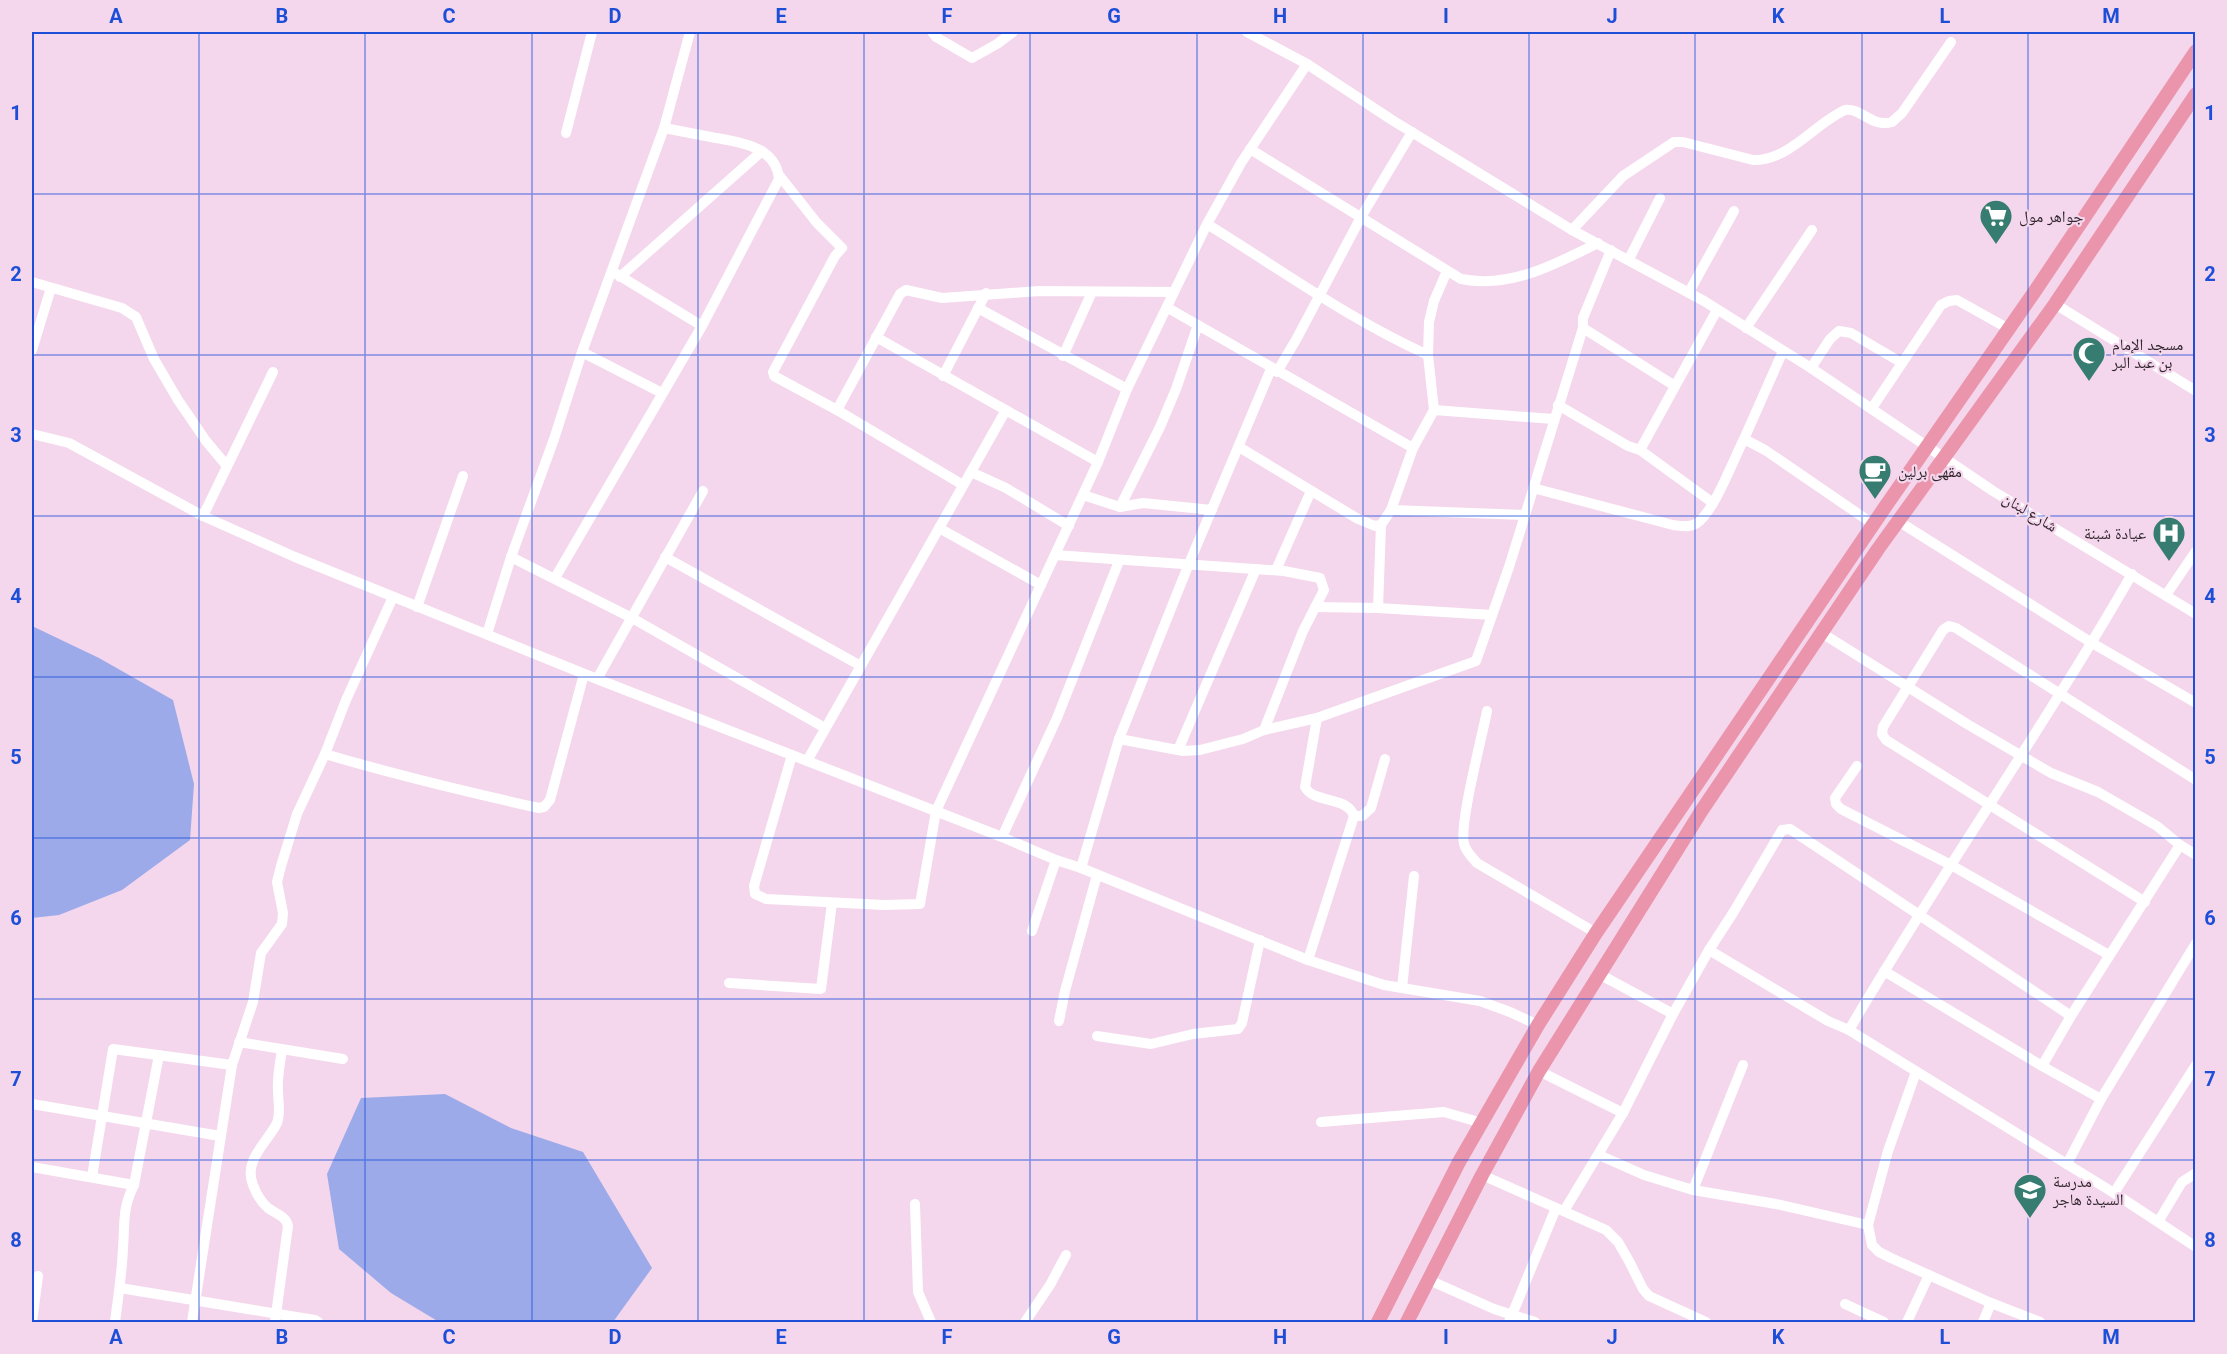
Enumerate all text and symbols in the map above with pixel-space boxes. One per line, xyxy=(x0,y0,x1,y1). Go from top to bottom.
text: A xyxy=(109,4,123,28)
text: B xyxy=(276,4,288,28)
text: C xyxy=(442,4,456,28)
text: D xyxy=(609,4,622,28)
text: E xyxy=(775,4,787,28)
text: F xyxy=(942,4,953,28)
text: G xyxy=(1107,4,1121,28)
text: H xyxy=(1273,4,1287,28)
text: I xyxy=(1443,4,1449,28)
text: J xyxy=(1606,4,1618,28)
text: K xyxy=(1772,4,1785,28)
text: L xyxy=(1940,4,1951,28)
text: M xyxy=(2102,4,2120,28)
text: 1 xyxy=(10,101,22,125)
text: 1 xyxy=(2204,101,2216,125)
supermarket icon: جواهر مول xyxy=(1978,198,2014,245)
place label: جواهر مول xyxy=(2019,207,2083,227)
text: 2 xyxy=(10,262,22,286)
text: 2 xyxy=(2204,262,2216,286)
mosque icon: مسجد الإمام بن عبد البر xyxy=(2071,335,2107,382)
place label: مسجد الإمام بن عبد البر xyxy=(2111,335,2183,373)
text: 3 xyxy=(10,423,22,447)
text: 3 xyxy=(2204,423,2216,447)
cafe icon: مقهى برلين xyxy=(1857,453,1893,500)
place label: مقهى برلين xyxy=(1898,462,1962,482)
street label: شارع لبنان xyxy=(1999,488,2061,537)
hospital icon: عيادة شبنة xyxy=(2151,515,2187,562)
place label: عيادة شبنة xyxy=(2084,524,2146,543)
text: 4 xyxy=(10,584,22,608)
text: 4 xyxy=(2204,584,2216,608)
text: 5 xyxy=(10,745,22,769)
text: 5 xyxy=(2204,745,2216,769)
text: 6 xyxy=(10,906,22,930)
text: 6 xyxy=(2204,906,2216,930)
text: 7 xyxy=(10,1067,22,1091)
text: 7 xyxy=(2204,1067,2216,1091)
school or university icon: مدرسة السيدة هاجر xyxy=(2012,1172,2048,1219)
place label: مدرسة السيدة هاجر xyxy=(2052,1172,2123,1209)
text: 8 xyxy=(10,1228,22,1252)
text: 8 xyxy=(2204,1228,2216,1252)
text: A xyxy=(109,1325,123,1349)
text: B xyxy=(276,1325,288,1349)
text: C xyxy=(442,1325,456,1349)
text: D xyxy=(609,1325,622,1349)
text: E xyxy=(775,1325,787,1349)
text: F xyxy=(942,1325,953,1349)
text: G xyxy=(1107,1325,1121,1349)
text: H xyxy=(1273,1325,1287,1349)
text: I xyxy=(1443,1325,1449,1349)
text: J xyxy=(1606,1325,1618,1349)
text: K xyxy=(1772,1325,1785,1349)
text: L xyxy=(1940,1325,1951,1349)
text: M xyxy=(2102,1325,2120,1349)

